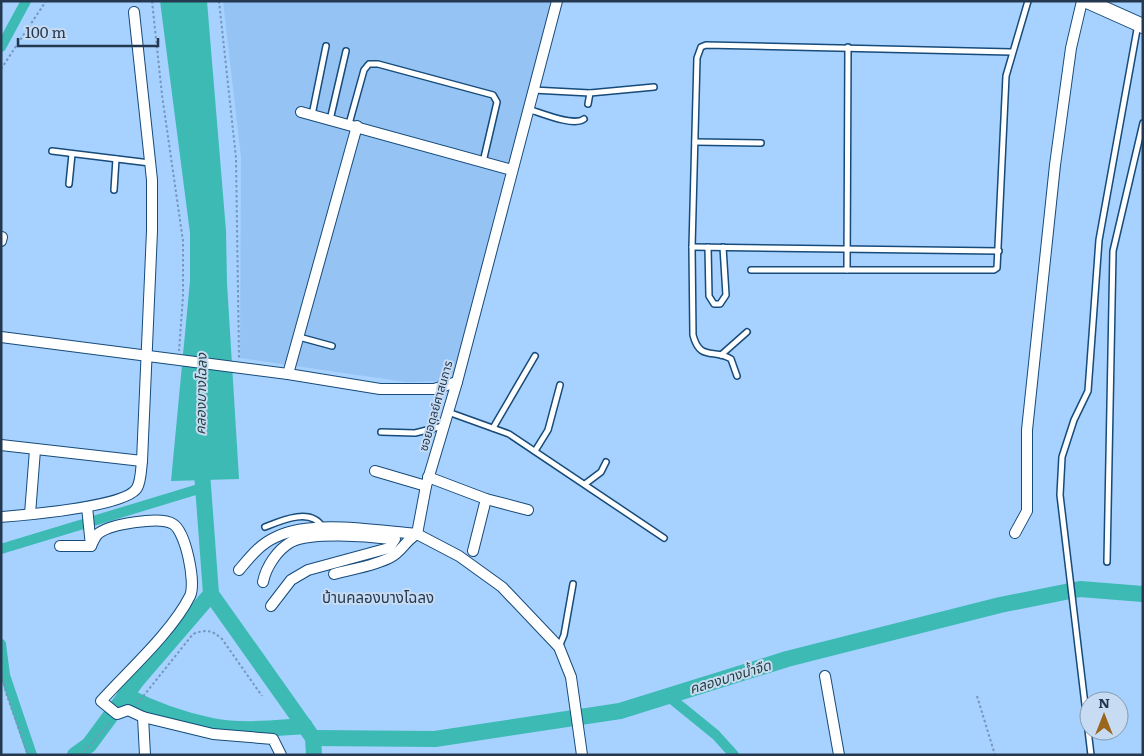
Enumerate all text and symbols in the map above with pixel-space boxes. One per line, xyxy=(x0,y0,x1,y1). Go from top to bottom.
scale bar xyxy=(18,15,158,47)
text: 100 m xyxy=(25,20,66,43)
water label: คลองบางโฉลง xyxy=(189,351,211,435)
street label: ซอยอดุลย์ศาสนการ xyxy=(413,358,457,453)
district label: บ้านคลองบางโฉลง xyxy=(322,585,434,608)
water label: คลองบางน้ำจืด xyxy=(687,654,773,698)
north arrow xyxy=(1079,691,1129,741)
text: N xyxy=(1098,692,1110,712)

